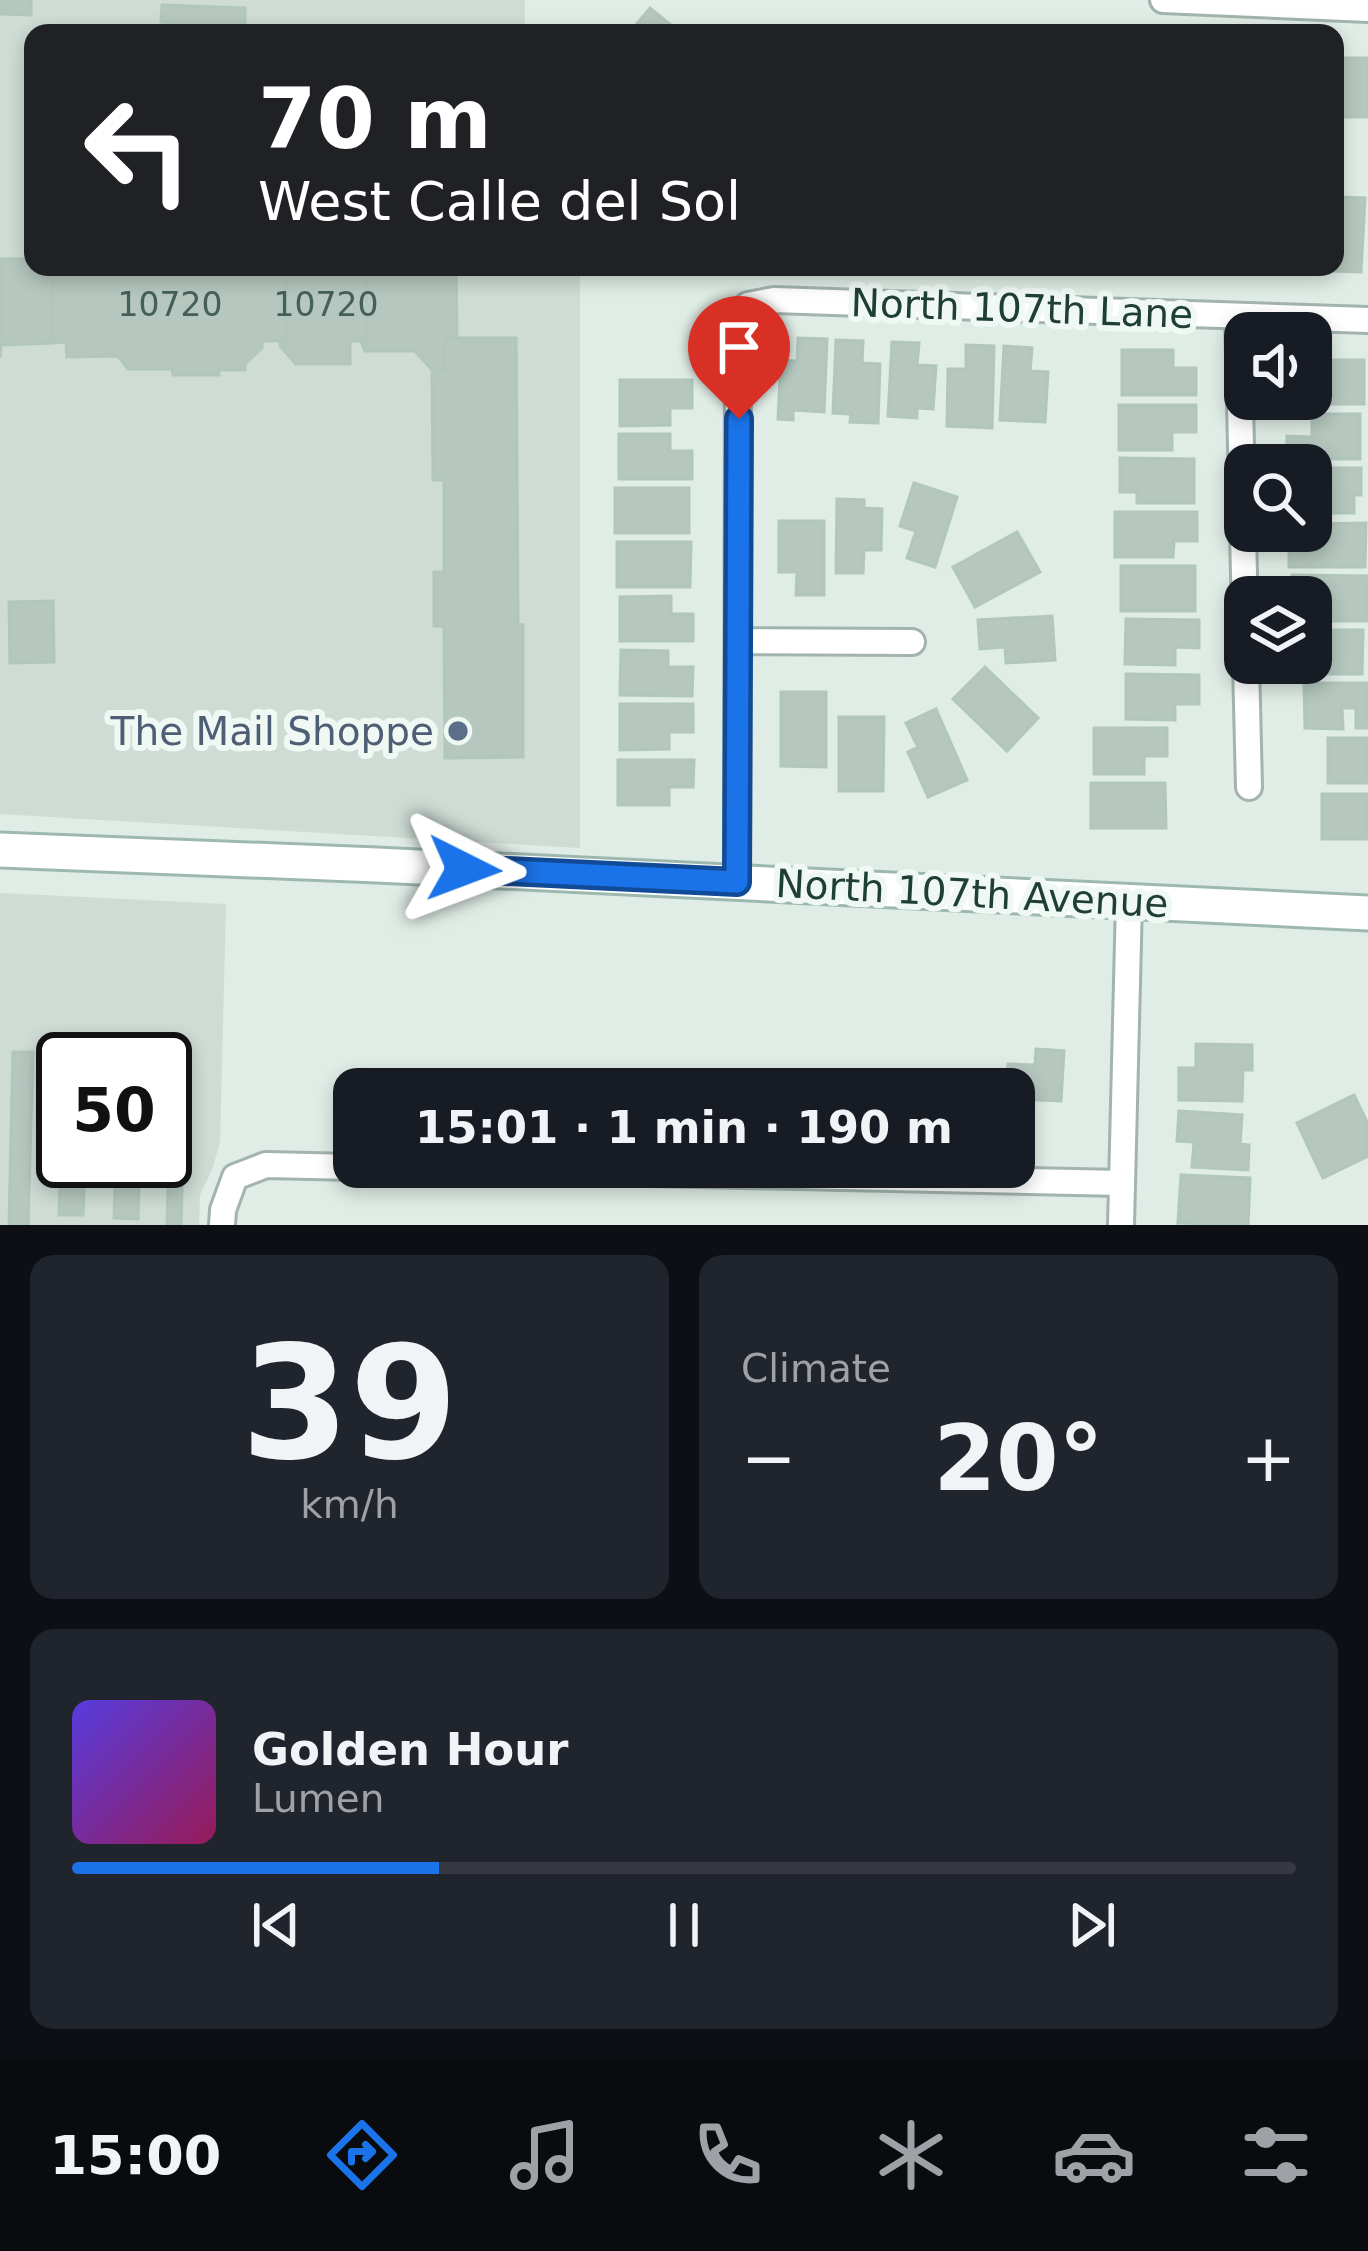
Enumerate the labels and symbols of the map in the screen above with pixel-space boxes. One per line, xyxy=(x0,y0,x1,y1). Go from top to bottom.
street label: North 107th Lane xyxy=(850,280,1194,337)
house number: 10720 xyxy=(118,285,222,324)
house number: 10720 xyxy=(274,285,378,324)
pin xyxy=(688,296,790,419)
place label: The Mail Shoppe xyxy=(110,709,434,754)
marker: The Mail Shoppe xyxy=(445,718,471,744)
position arrow xyxy=(401,806,527,932)
street label: North 107th Avenue xyxy=(774,861,1169,926)
speed limit sign: 50 xyxy=(36,1032,192,1188)

